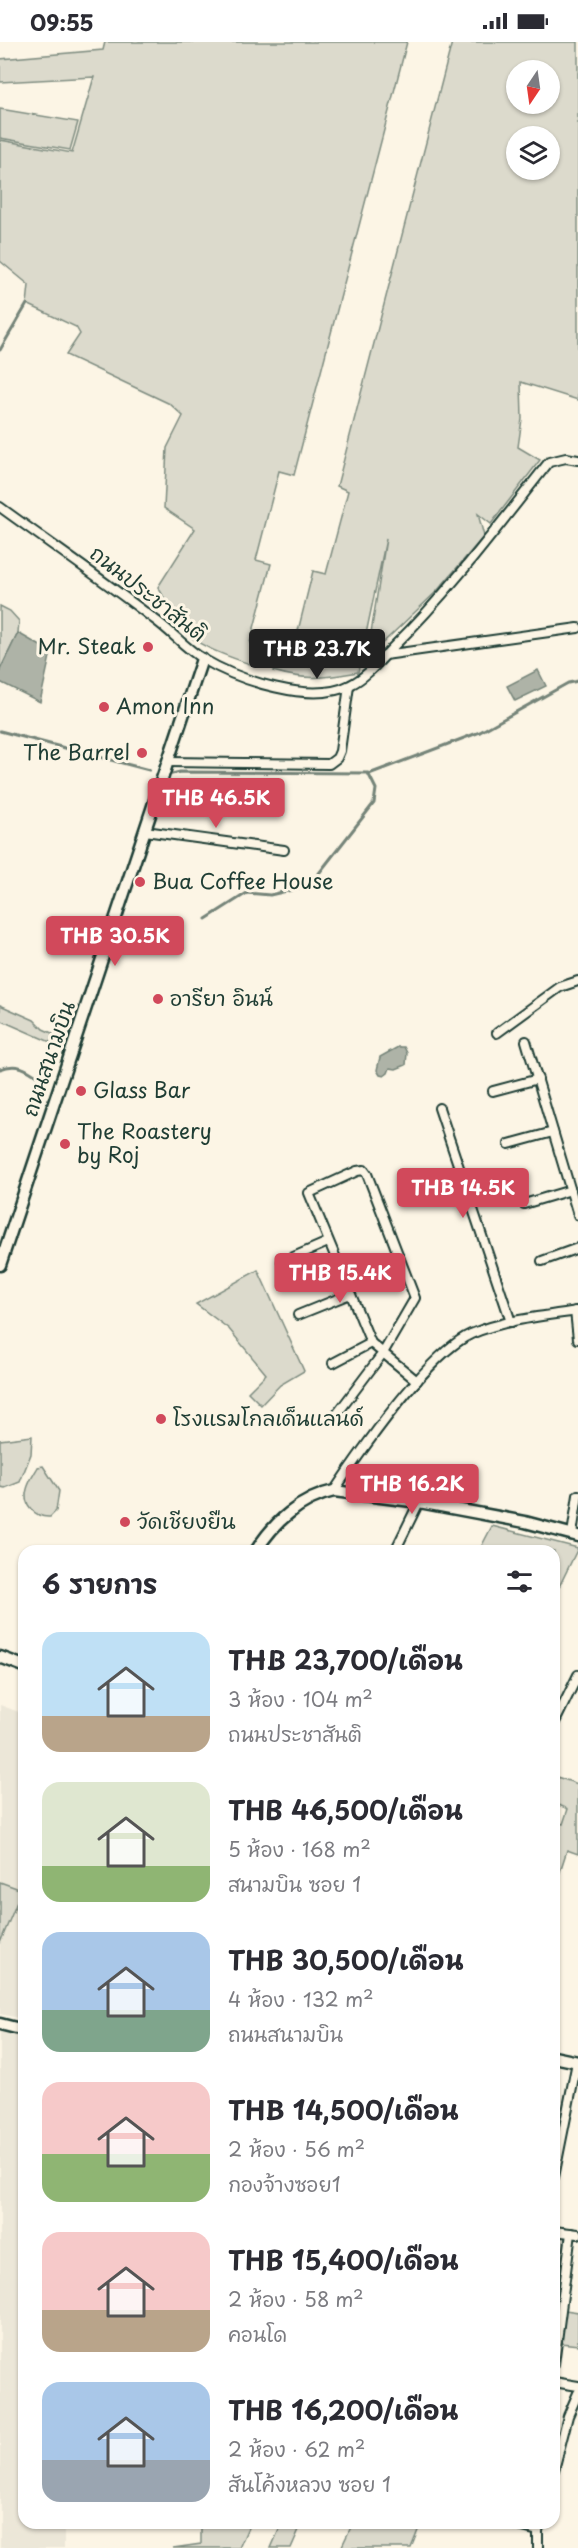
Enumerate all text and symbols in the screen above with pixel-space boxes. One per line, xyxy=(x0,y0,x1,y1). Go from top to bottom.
text: 09:55 xyxy=(30,5,94,38)
north arrow xyxy=(506,60,560,114)
map controls xyxy=(506,60,560,180)
button: layers xyxy=(506,126,560,180)
street label: ถนนประชาสันติ xyxy=(84,537,215,648)
place label: Mr. Steak xyxy=(37,629,136,661)
pin: THB 23.7K xyxy=(248,629,386,680)
text: THB 23.7K xyxy=(263,633,371,663)
marker: Mr. Steak xyxy=(141,640,155,654)
place label: Amon Inn xyxy=(116,689,214,721)
marker: Amon Inn xyxy=(97,700,111,714)
place label: The Barrel xyxy=(23,735,130,767)
marker: The Barrel xyxy=(135,746,149,760)
pin: THB 46.5K xyxy=(147,778,285,829)
text: THB 46.5K xyxy=(162,782,270,812)
place label: Bua Coffee House xyxy=(152,864,334,896)
marker: Bua Coffee House xyxy=(133,875,147,889)
pin: THB 30.5K xyxy=(46,916,184,967)
text: THB 30.5K xyxy=(60,920,170,950)
place label: อารียา อินน์ xyxy=(170,981,273,1013)
marker: อารียา อินน์ xyxy=(151,992,165,1006)
street label: ถนนสนามบิน xyxy=(12,996,82,1121)
place label: Glass Bar xyxy=(93,1073,191,1105)
marker: Glass Bar xyxy=(74,1084,88,1098)
place label: The Roastery by Roj xyxy=(77,1114,212,1170)
marker: The Roastery by Roj xyxy=(58,1137,72,1151)
pin: THB 14.5K xyxy=(394,1168,532,1219)
text: THB 14.5K xyxy=(411,1172,515,1202)
pin: THB 15.4K xyxy=(271,1253,409,1304)
text: THB 15.4K xyxy=(288,1257,392,1287)
place label: โรงแรมโกลเด็นแลนด์ xyxy=(173,1401,364,1433)
marker: โรงแรมโกลเด็นแลนด์ xyxy=(154,1412,168,1426)
pin: THB 16.2K xyxy=(343,1464,481,1515)
text: THB 16.2K xyxy=(360,1468,464,1498)
place label: วัดเชียงยืน xyxy=(137,1504,236,1536)
marker: วัดเชียงยืน xyxy=(118,1515,132,1529)
text: 6 รายการ xyxy=(42,1564,157,1603)
icon: filters xyxy=(503,1565,536,1598)
text: THB 23,700/เดือน xyxy=(228,1640,463,1679)
icon: home xyxy=(90,1656,162,1728)
text: 3 ห้อง · 104 m² xyxy=(228,1684,373,1714)
text: ถนนประชาสันติ xyxy=(228,1719,362,1749)
text: THB 46,500/เดือน xyxy=(228,1790,463,1829)
icon: home xyxy=(90,1806,162,1878)
text: 5 ห้อง · 168 m² xyxy=(228,1834,371,1864)
text: สนามบิน ซอย 1 xyxy=(228,1869,361,1899)
text: THB 30,500/เดือน xyxy=(228,1940,463,1979)
icon: home xyxy=(90,1956,162,2028)
text: 4 ห้อง · 132 m² xyxy=(228,1984,374,2014)
text: ถนนสนามบิน xyxy=(228,2019,343,2049)
text: THB 14,500/เดือน xyxy=(228,2090,459,2129)
icon: home xyxy=(90,2106,162,2178)
text: 2 ห้อง · 56 m² xyxy=(228,2134,365,2164)
text: กองจ้างซอย1 xyxy=(228,2169,341,2199)
text: THB 15,400/เดือน xyxy=(228,2240,459,2279)
icon: home xyxy=(90,2256,162,2328)
text: 2 ห้อง · 58 m² xyxy=(228,2284,364,2314)
text: คอนโด xyxy=(228,2319,287,2349)
text: THB 16,200/เดือน xyxy=(228,2390,458,2429)
icon: home xyxy=(90,2406,162,2478)
text: 2 ห้อง · 62 m² xyxy=(228,2434,365,2464)
text: สันโค้งหลวง ซอย 1 xyxy=(228,2469,391,2499)

